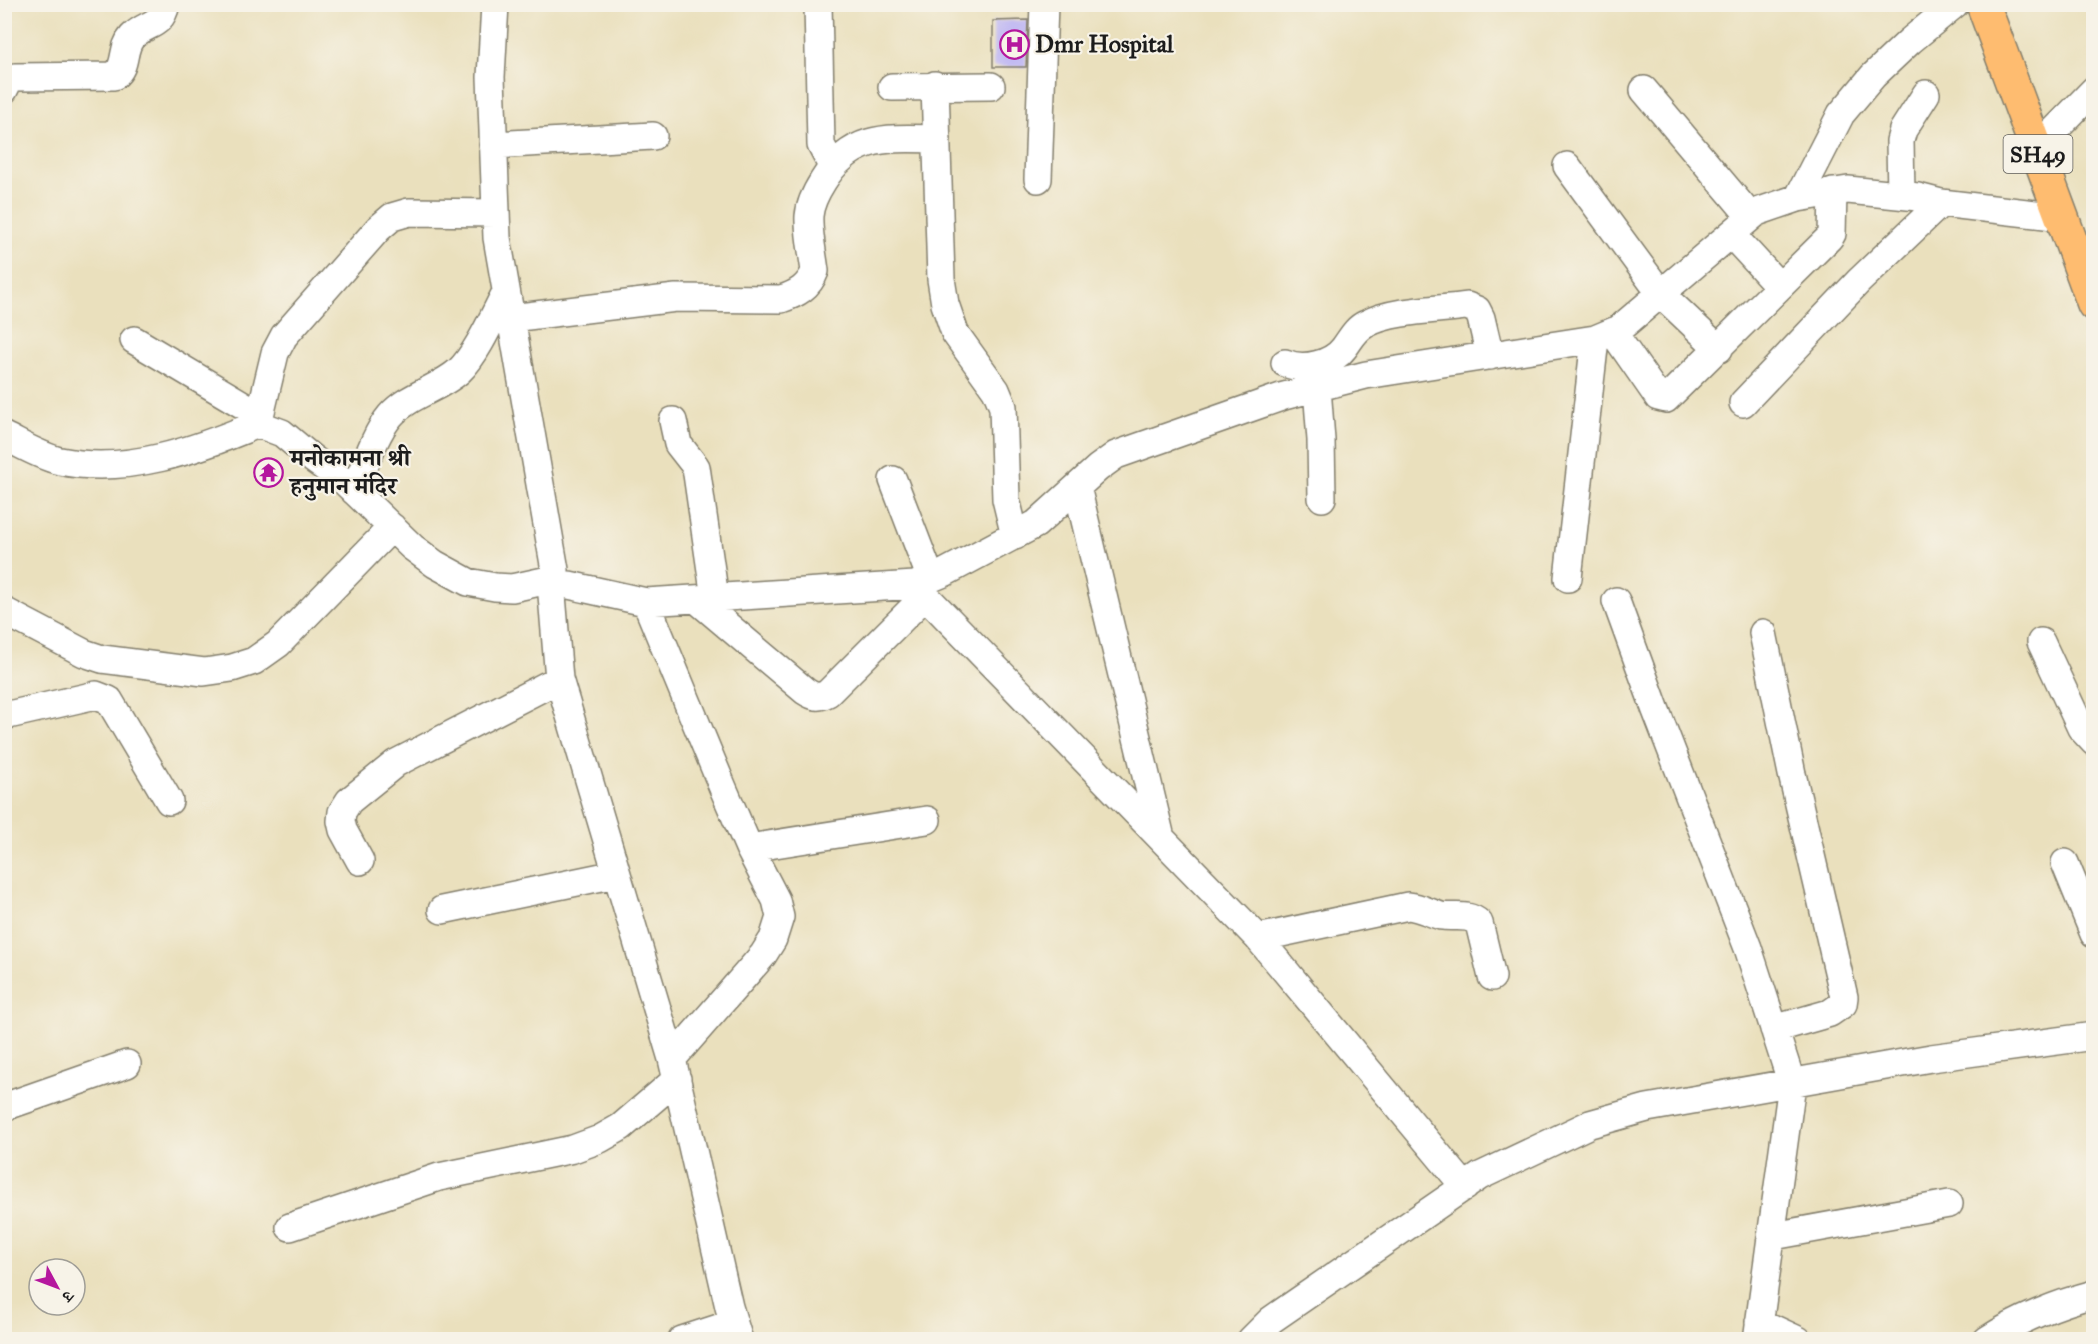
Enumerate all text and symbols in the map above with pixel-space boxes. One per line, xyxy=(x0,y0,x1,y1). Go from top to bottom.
hospital icon: Dmr Hospital xyxy=(998,28,1030,60)
place label: Dmr Hospital xyxy=(1035,29,1174,59)
road number: SH49 xyxy=(2004,135,2072,173)
place label: मनोकामना श्री हनुमान मंदिर xyxy=(288,443,412,501)
temple icon: मनोकामना श्री हनुमान मंदिर xyxy=(253,456,285,488)
north arrow xyxy=(27,1257,87,1317)
text: उ xyxy=(57,1286,78,1307)

